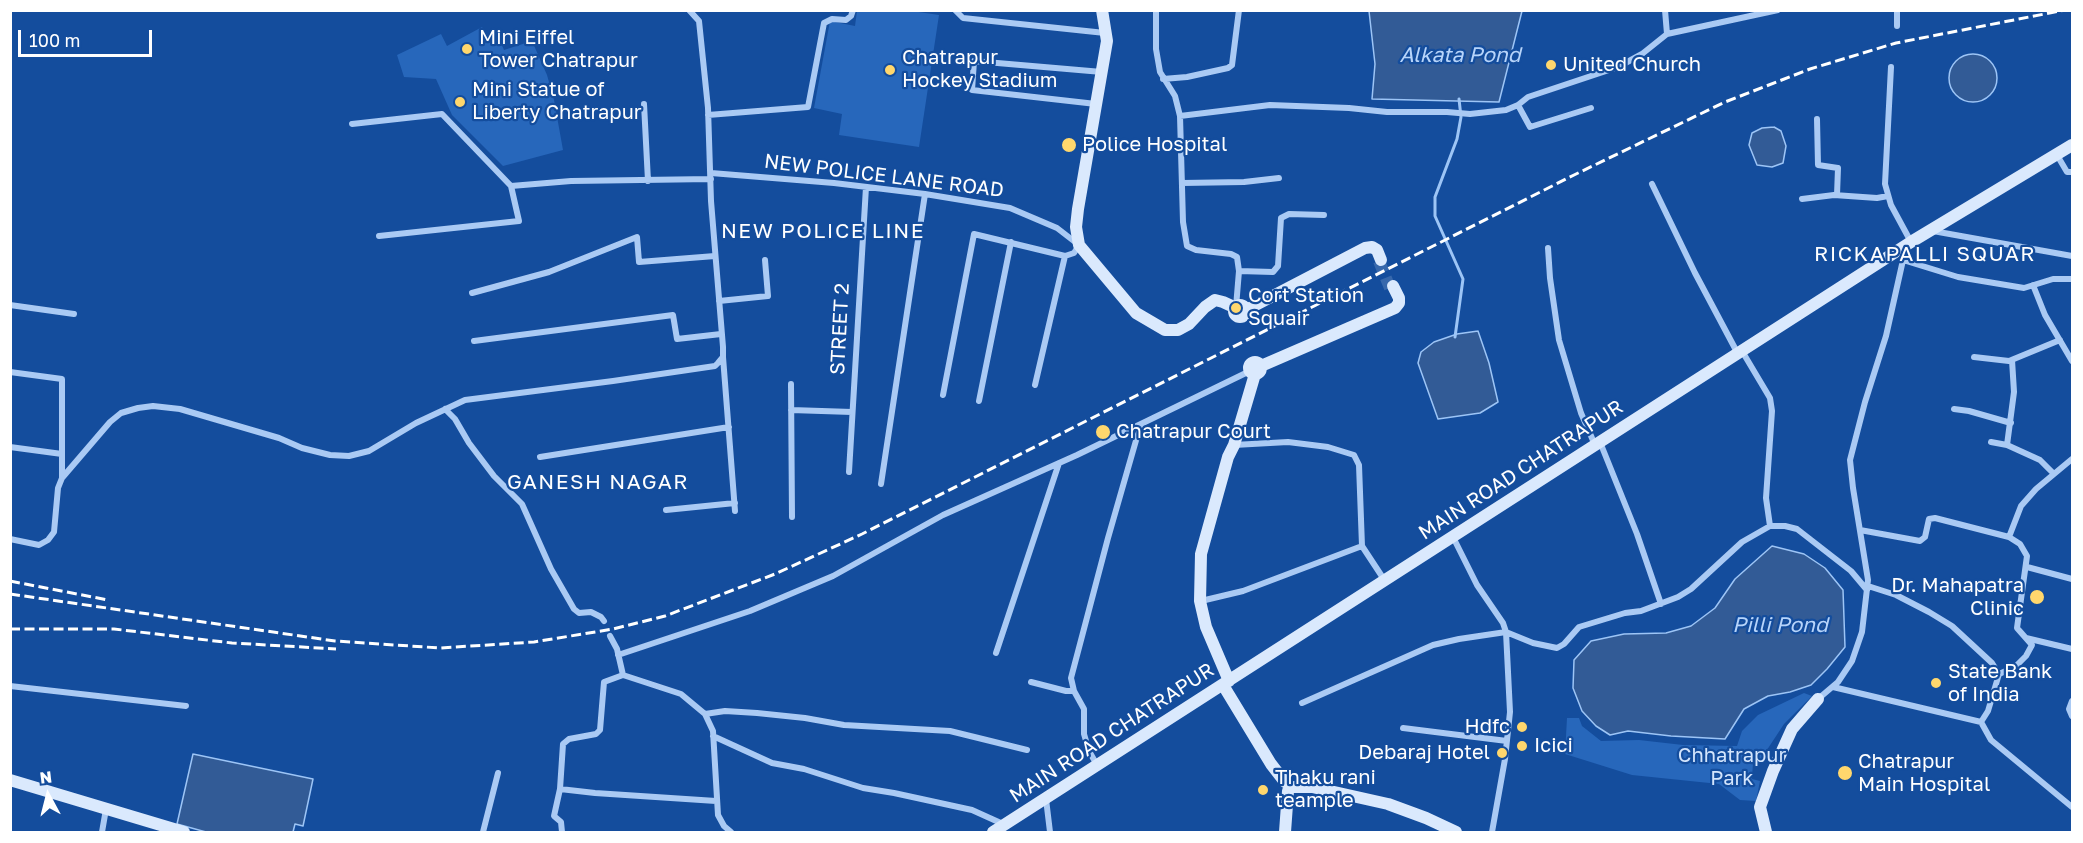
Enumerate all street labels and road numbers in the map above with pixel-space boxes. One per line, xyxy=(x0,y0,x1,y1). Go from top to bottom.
street label: NEW POLICE LANE ROAD xyxy=(763,149,1005,203)
street label: STREET 2 xyxy=(826,282,854,376)
street label: MAIN ROAD CHATRAPUR xyxy=(1414,395,1628,545)
street label: MAIN ROAD CHATRAPUR xyxy=(1005,658,1219,808)

